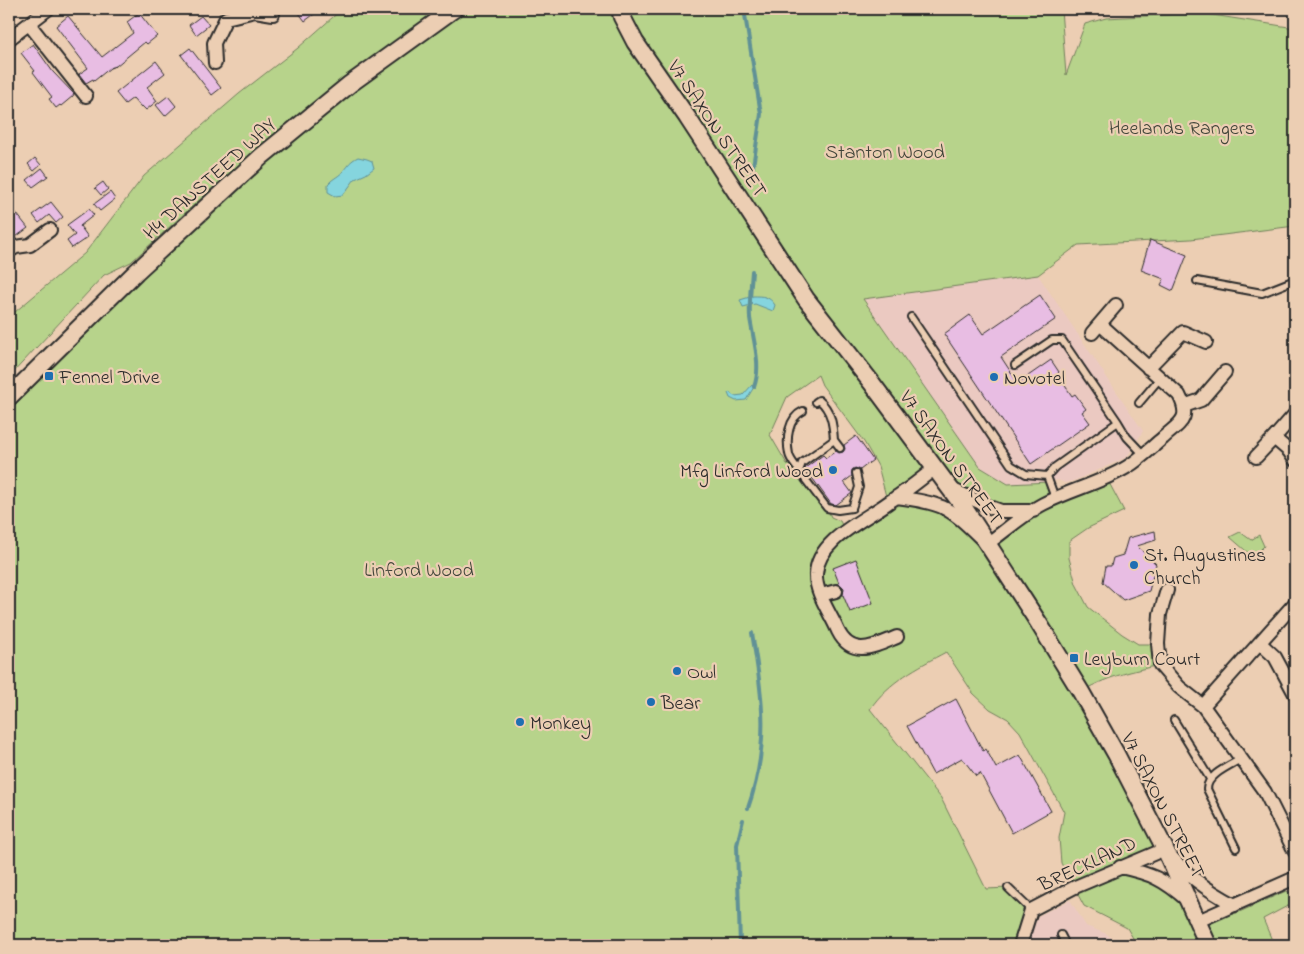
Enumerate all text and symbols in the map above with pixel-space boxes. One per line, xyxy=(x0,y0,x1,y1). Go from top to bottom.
street label: V7 SAXON STREET xyxy=(658,54,773,204)
street label: H4 DANSTEED WAY xyxy=(138,112,284,248)
park label: Heelands Rangers xyxy=(1109,115,1255,145)
park label: Stanton Wood xyxy=(825,139,945,168)
place label: Fennel Drive xyxy=(58,364,160,393)
place label: Novotel xyxy=(1004,365,1065,394)
marker: Fennel Drive xyxy=(43,370,55,382)
marker: Novotel xyxy=(988,371,1000,383)
street label: V7 SAXON STREET xyxy=(891,384,1009,532)
place label: Mfg Linford Wood xyxy=(680,458,823,488)
marker: Mfg Linford Wood xyxy=(827,464,839,476)
place label: St. Augustines Church xyxy=(1144,542,1266,594)
park label: Linford Wood xyxy=(364,557,474,586)
marker: St. Augustines Church xyxy=(1128,559,1140,571)
place label: Leyburn Court xyxy=(1084,646,1200,675)
marker: Leyburn Court xyxy=(1068,652,1080,664)
place label: Owl xyxy=(687,659,716,688)
marker: Owl xyxy=(671,665,683,677)
place label: Bear xyxy=(660,690,701,719)
marker: Bear xyxy=(645,696,657,708)
place label: Monkey xyxy=(530,710,591,739)
marker: Monkey xyxy=(514,716,526,728)
street label: V7 SAXON STREET xyxy=(1112,727,1211,884)
street label: BRECKLAND xyxy=(1033,830,1142,901)

